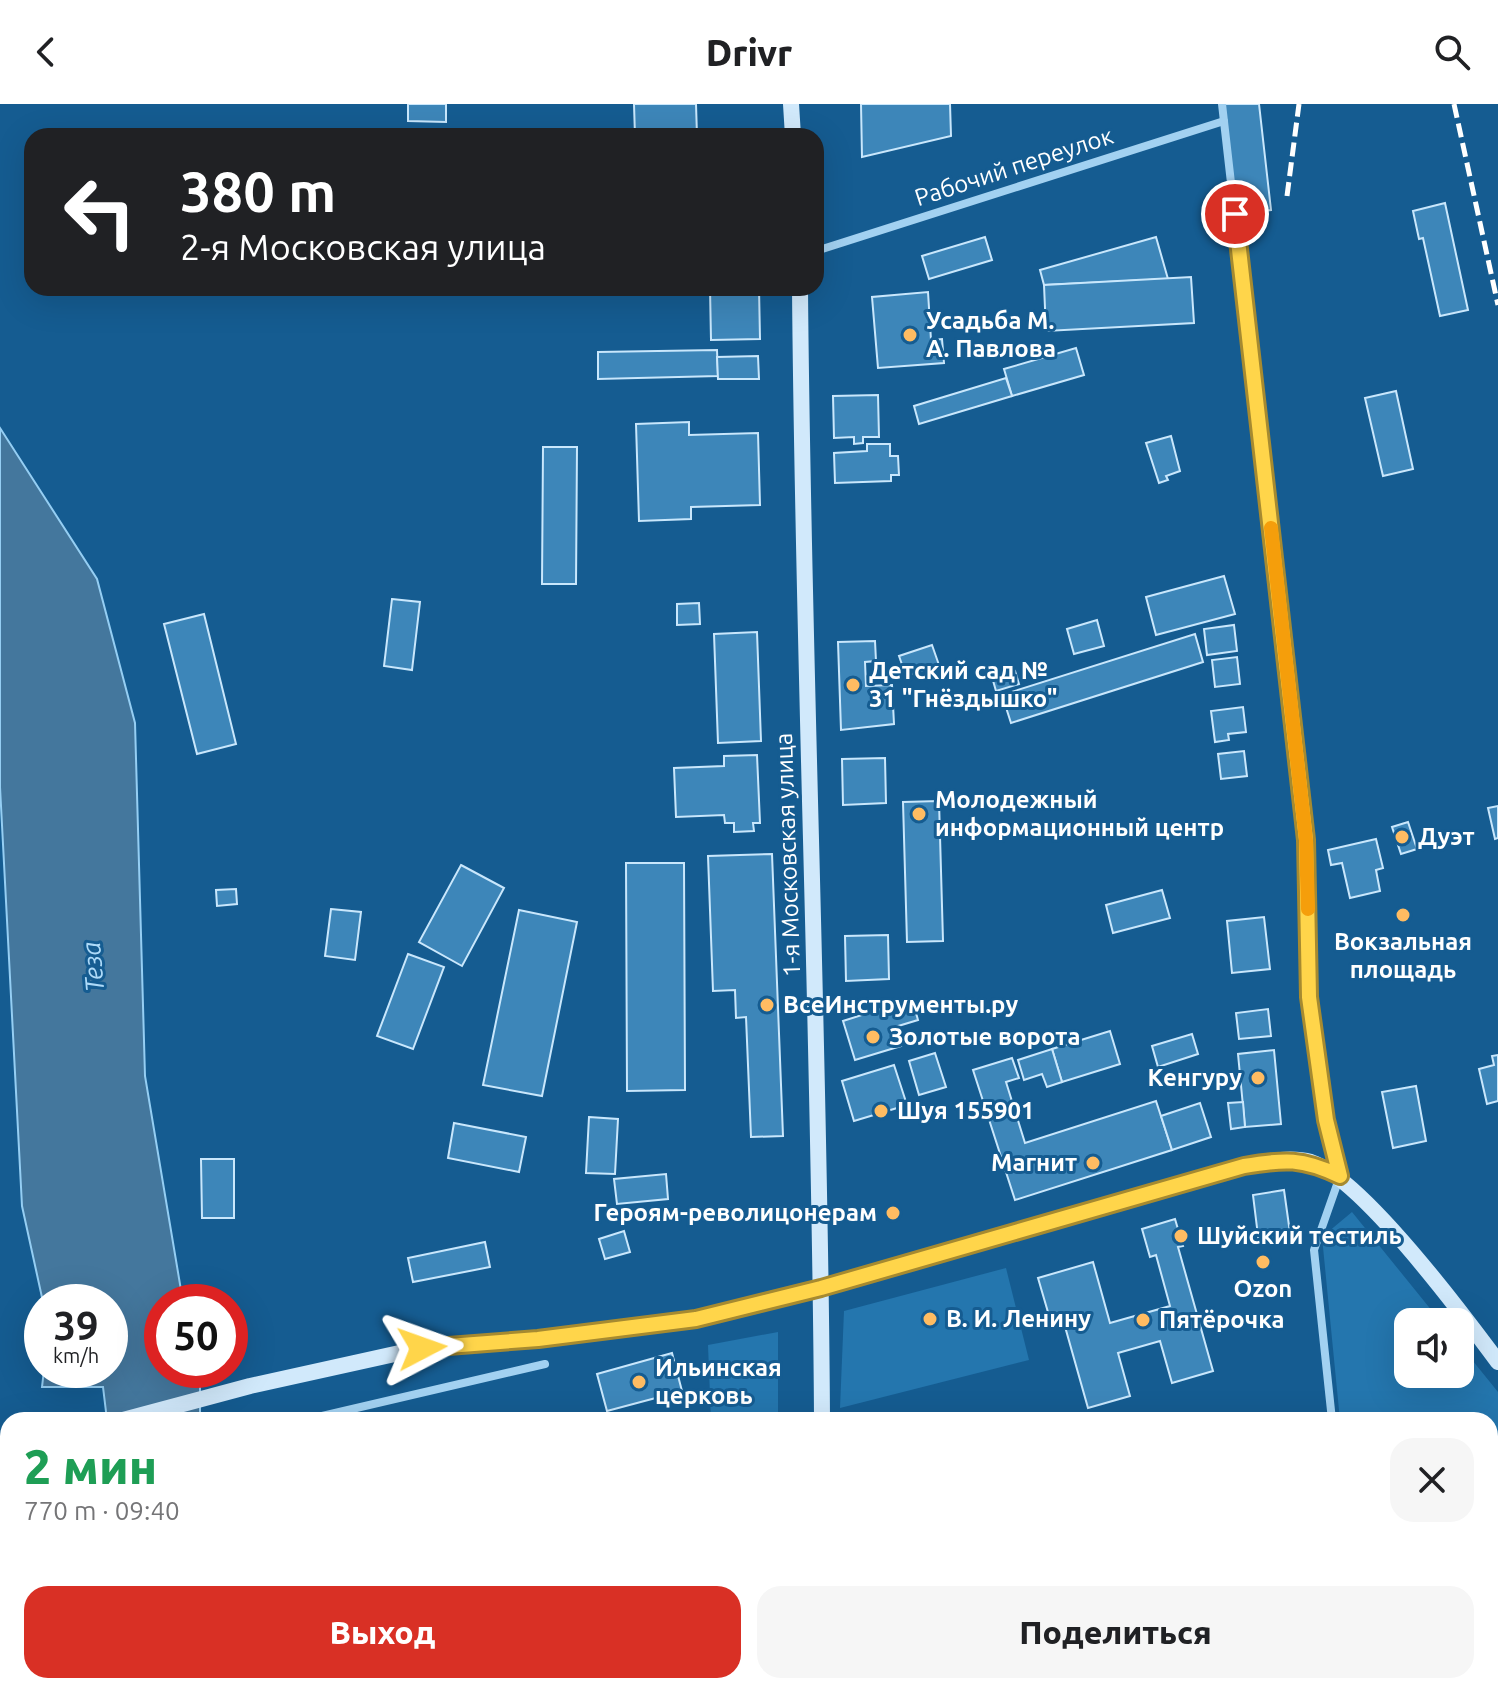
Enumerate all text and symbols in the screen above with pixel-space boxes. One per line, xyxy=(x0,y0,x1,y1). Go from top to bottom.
icon: back xyxy=(24,30,68,74)
icon: search xyxy=(1430,30,1474,74)
text: Drivr xyxy=(706,32,792,73)
street label: Рабочий переулок xyxy=(911,122,1116,211)
icon: left xyxy=(48,160,152,264)
text: 380 m xyxy=(180,160,336,223)
pin xyxy=(1201,180,1269,248)
icon: arrive xyxy=(1213,192,1257,236)
text: 2-я Московская улица xyxy=(180,226,546,267)
place label: Усадьба М. А. Павлова xyxy=(926,307,1056,362)
marker: Усадьба М. А. Павлова xyxy=(901,326,919,344)
place label: Детский сад № 31 "Гнёздышко" xyxy=(869,657,1057,712)
marker: Детский сад № 31 "Гнёздышко" xyxy=(844,676,862,694)
street label: 1-я Московская улица xyxy=(770,733,805,977)
place label: Молодежный информационный центр xyxy=(935,786,1224,841)
marker: Молодежный информационный центр xyxy=(910,805,928,823)
place label: Дуэт xyxy=(1418,823,1475,850)
marker: Дуэт xyxy=(1393,828,1411,846)
marker: Вокзальная площадь xyxy=(1394,906,1412,924)
place label: Вокзальная площадь xyxy=(1334,928,1472,983)
water label: Теза xyxy=(76,941,109,994)
place label: ВсеИнструменты.ру xyxy=(783,991,1018,1018)
marker: ВсеИнструменты.ру xyxy=(758,996,776,1014)
place label: Золотые ворота xyxy=(889,1023,1081,1050)
marker: Золотые ворота xyxy=(864,1028,882,1046)
place label: Кенгуру xyxy=(1147,1064,1242,1091)
marker: Кенгуру xyxy=(1249,1069,1267,1087)
place label: Шуя 155901 xyxy=(897,1097,1035,1124)
marker: Шуя 155901 xyxy=(872,1102,890,1120)
place label: Магнит xyxy=(991,1149,1077,1176)
marker: Магнит xyxy=(1084,1154,1102,1172)
place label: Героям-револицонерам xyxy=(593,1199,877,1226)
marker: Героям-револицонерам xyxy=(884,1204,902,1222)
place label: Шуйский тестиль xyxy=(1197,1222,1402,1249)
marker: Шуйский тестиль xyxy=(1172,1227,1190,1245)
marker: Ozon xyxy=(1254,1253,1272,1271)
place label: Ozon xyxy=(1234,1275,1292,1302)
speed limit sign: 50 xyxy=(144,1284,248,1388)
text: 39 xyxy=(53,1303,99,1348)
place label: В. И. Ленину xyxy=(946,1305,1091,1332)
position arrow xyxy=(380,1306,464,1390)
place label: Пятёрочка xyxy=(1159,1306,1285,1333)
map controls xyxy=(1394,1308,1474,1388)
button: sound xyxy=(1394,1308,1474,1388)
marker: В. И. Ленину xyxy=(921,1310,939,1328)
marker: Пятёрочка xyxy=(1134,1311,1152,1329)
text: km/h xyxy=(53,1344,99,1367)
place label: Ильинская церковь xyxy=(655,1354,782,1409)
marker: Ильинская церковь xyxy=(630,1373,648,1391)
button: close xyxy=(1390,1438,1474,1522)
text: 2 мин xyxy=(24,1439,157,1493)
text: 770 m · 09:40 xyxy=(24,1496,180,1525)
button: Выход xyxy=(24,1586,741,1678)
button: Поделиться xyxy=(757,1586,1474,1678)

